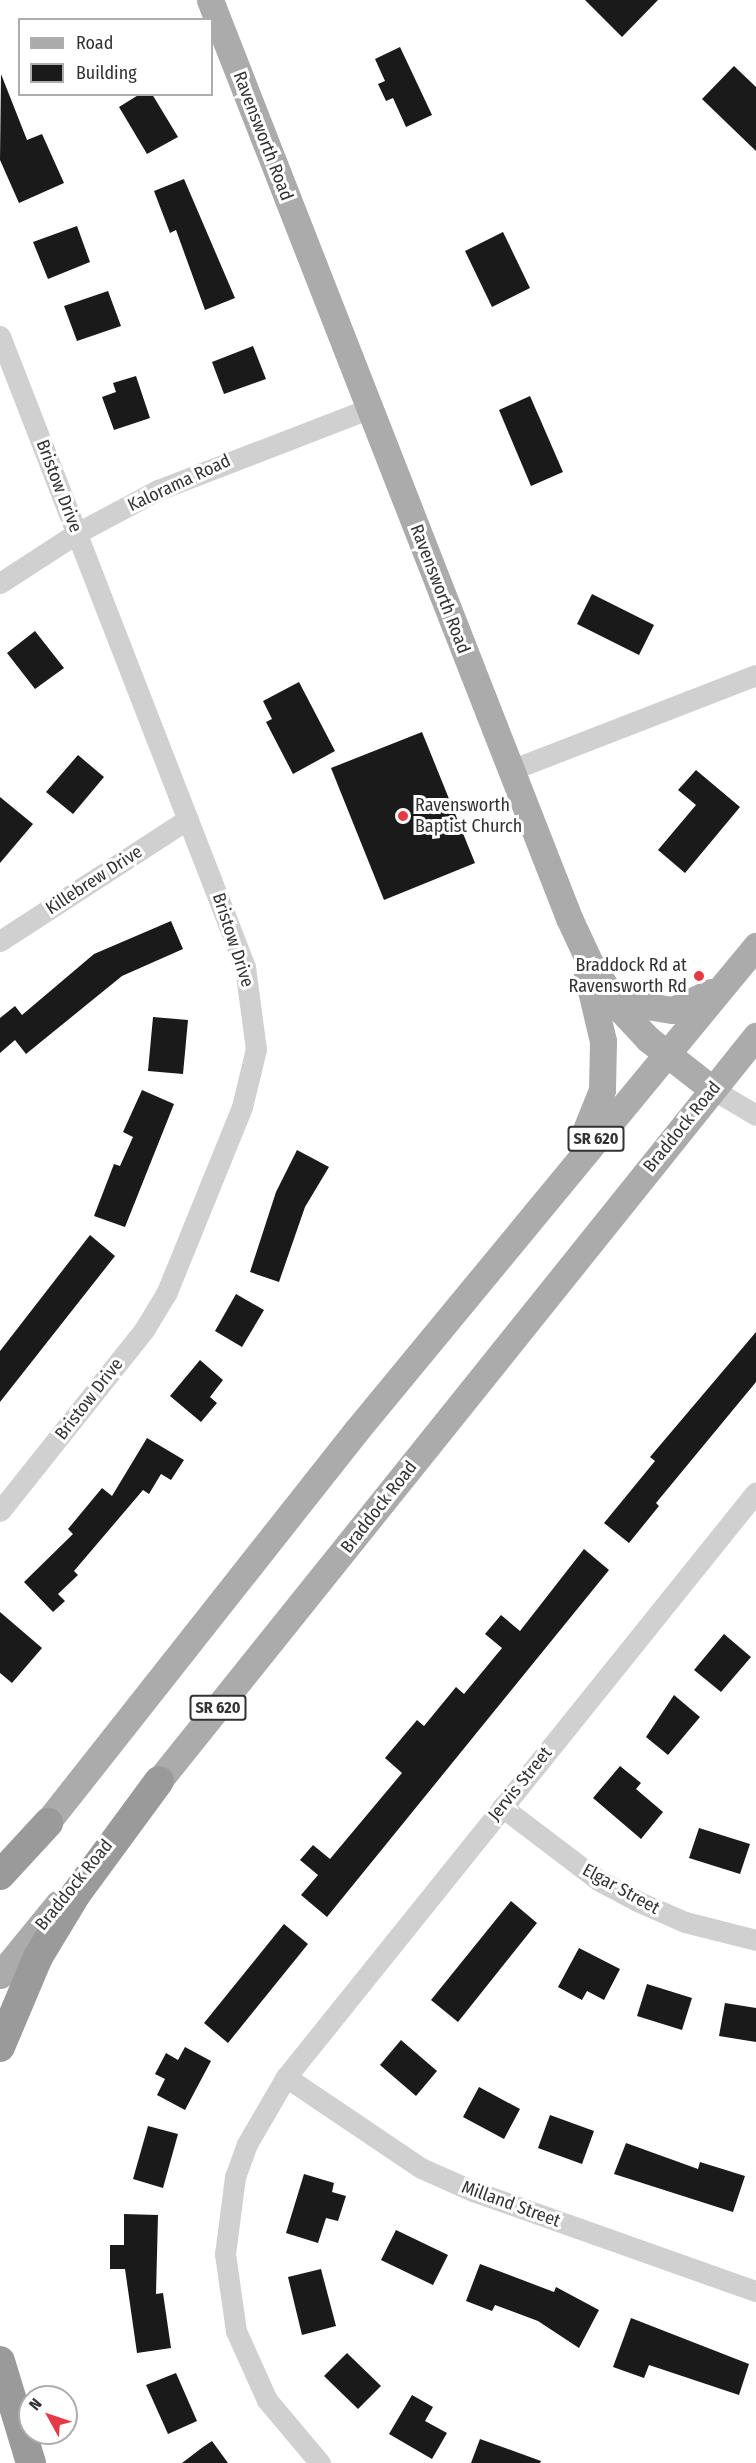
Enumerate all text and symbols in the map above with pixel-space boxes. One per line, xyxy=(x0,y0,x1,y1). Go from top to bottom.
legend xyxy=(18,18,213,96)
text: Road xyxy=(76,32,113,54)
text: Building xyxy=(76,62,137,84)
street label: Ravensworth Road xyxy=(228,68,298,204)
street label: Bristow Drive xyxy=(31,437,87,535)
street label: Kalorama Road xyxy=(124,450,234,516)
street label: Ravensworth Road xyxy=(405,521,475,657)
place label: Ravensworth Baptist Church xyxy=(415,795,522,838)
marker: Ravensworth Baptist Church xyxy=(396,809,410,823)
street label: Killebrew Drive xyxy=(42,841,146,919)
street label: Bristow Drive xyxy=(208,890,258,990)
place label: Braddock Rd at Ravensworth Rd xyxy=(569,955,687,998)
marker: Braddock Rd at Ravensworth Rd xyxy=(692,969,706,983)
street label: Braddock Road xyxy=(639,1077,725,1177)
road number: SR 620 xyxy=(568,1126,624,1152)
street label: Bristow Drive xyxy=(50,1354,128,1444)
street label: Braddock Road xyxy=(336,1457,422,1557)
road number: SR 620 xyxy=(190,1695,246,1721)
street label: Jervis Street xyxy=(484,1743,556,1825)
street label: Braddock Road xyxy=(31,1835,117,1935)
street label: Elgar Street xyxy=(579,1859,663,1919)
street label: Milland Street xyxy=(459,2176,563,2232)
north arrow xyxy=(18,2385,78,2445)
text: N xyxy=(25,2395,46,2414)

